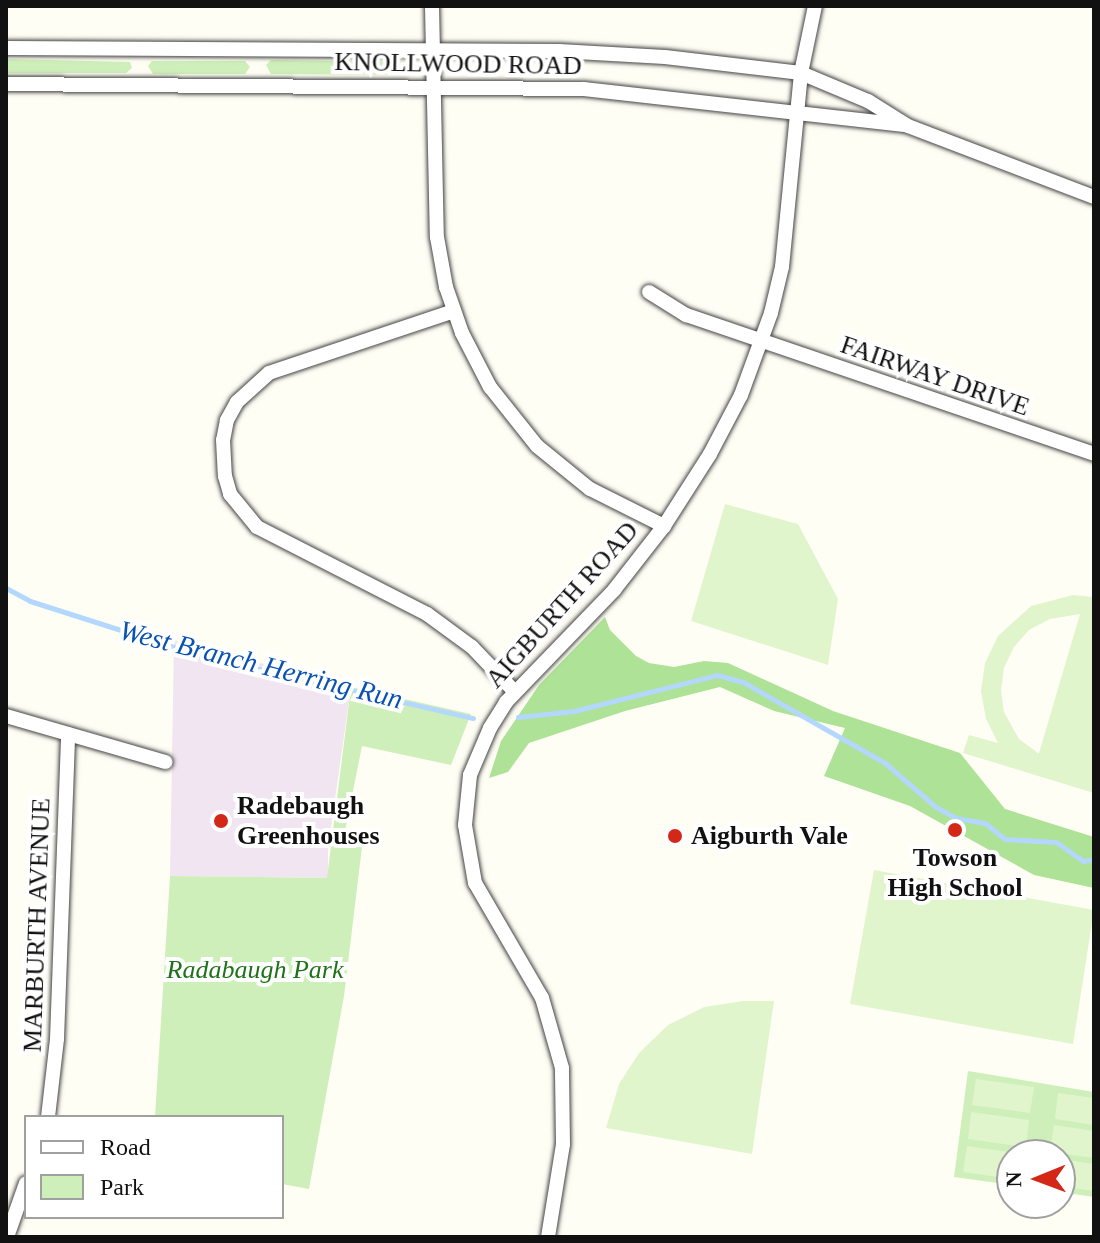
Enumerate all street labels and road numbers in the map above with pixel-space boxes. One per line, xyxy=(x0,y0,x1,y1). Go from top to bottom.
street label: KNOLLWOOD ROAD xyxy=(334,46,582,82)
street label: FAIRWAY DRIVE xyxy=(836,329,1034,423)
street label: AIGBURTH ROAD xyxy=(479,515,645,695)
street label: MARBURTH AVENUE xyxy=(17,797,57,1053)

